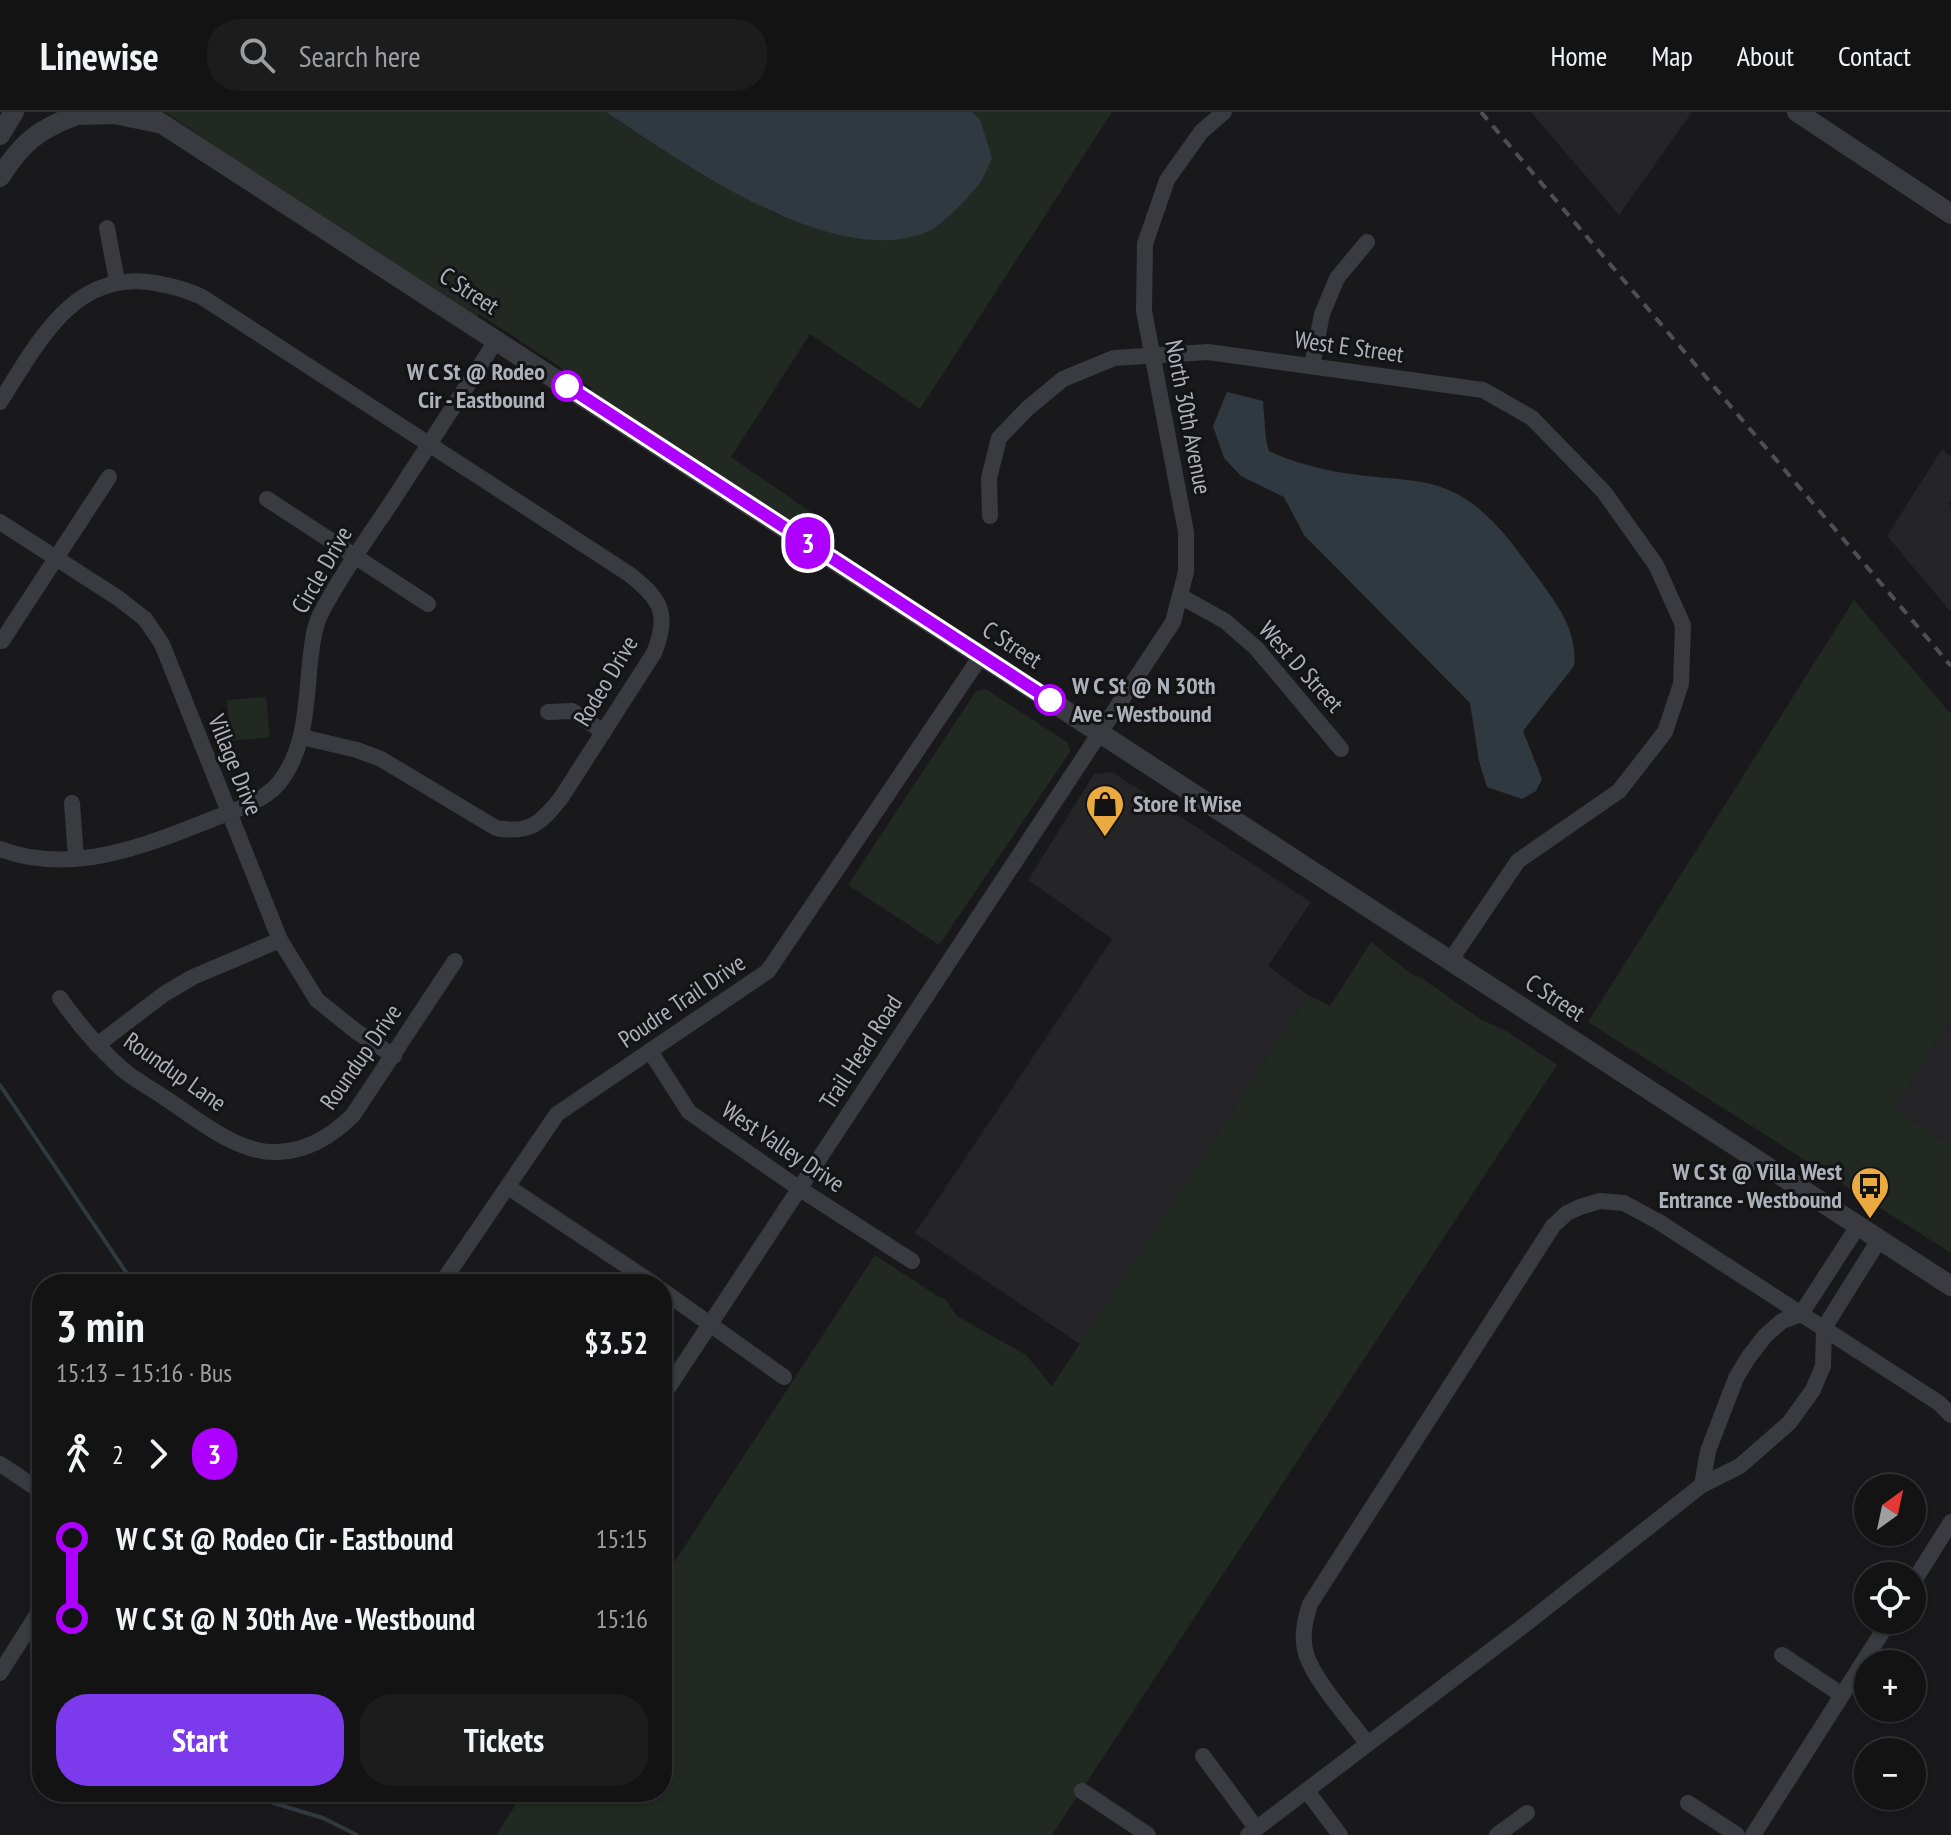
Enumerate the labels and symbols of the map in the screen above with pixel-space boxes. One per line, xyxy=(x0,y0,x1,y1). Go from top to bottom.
street label: C Street xyxy=(434,260,505,321)
street label: West E Street xyxy=(1292,323,1406,370)
street label: North 30th Avenue xyxy=(1158,337,1219,497)
place label: W C St @ Rodeo Cir - Eastbound xyxy=(406,356,545,415)
marker: W C St @ Rodeo Cir - Eastbound xyxy=(552,371,582,401)
line badge: 3 xyxy=(782,517,834,569)
street label: Circle Drive xyxy=(284,521,359,619)
street label: C Street xyxy=(977,614,1048,675)
street label: West D Street xyxy=(1252,615,1351,719)
street label: Rodeo Drive xyxy=(566,630,645,732)
place label: W C St @ N 30th Ave - Westbound xyxy=(1071,670,1215,729)
marker: W C St @ N 30th Ave - Westbound xyxy=(1035,685,1065,715)
street label: Village Drive xyxy=(201,709,270,820)
shop icon: Store It Wise xyxy=(1084,783,1126,838)
place label: Store It Wise xyxy=(1133,788,1242,819)
street label: Poudre Trail Drive xyxy=(612,947,751,1054)
street label: C Street xyxy=(1520,967,1591,1028)
street label: Trail Head Road xyxy=(812,989,909,1114)
street label: Roundup Drive xyxy=(313,998,408,1116)
street label: Roundup Lane xyxy=(118,1025,232,1118)
street label: West Valley Drive xyxy=(716,1094,851,1199)
place label: W C St @ Villa West Entrance - Westbound xyxy=(1659,1156,1842,1215)
bus stop icon: W C St @ Villa West Entrance - Westbound xyxy=(1849,1165,1891,1220)
north arrow xyxy=(1854,1474,1926,1546)

